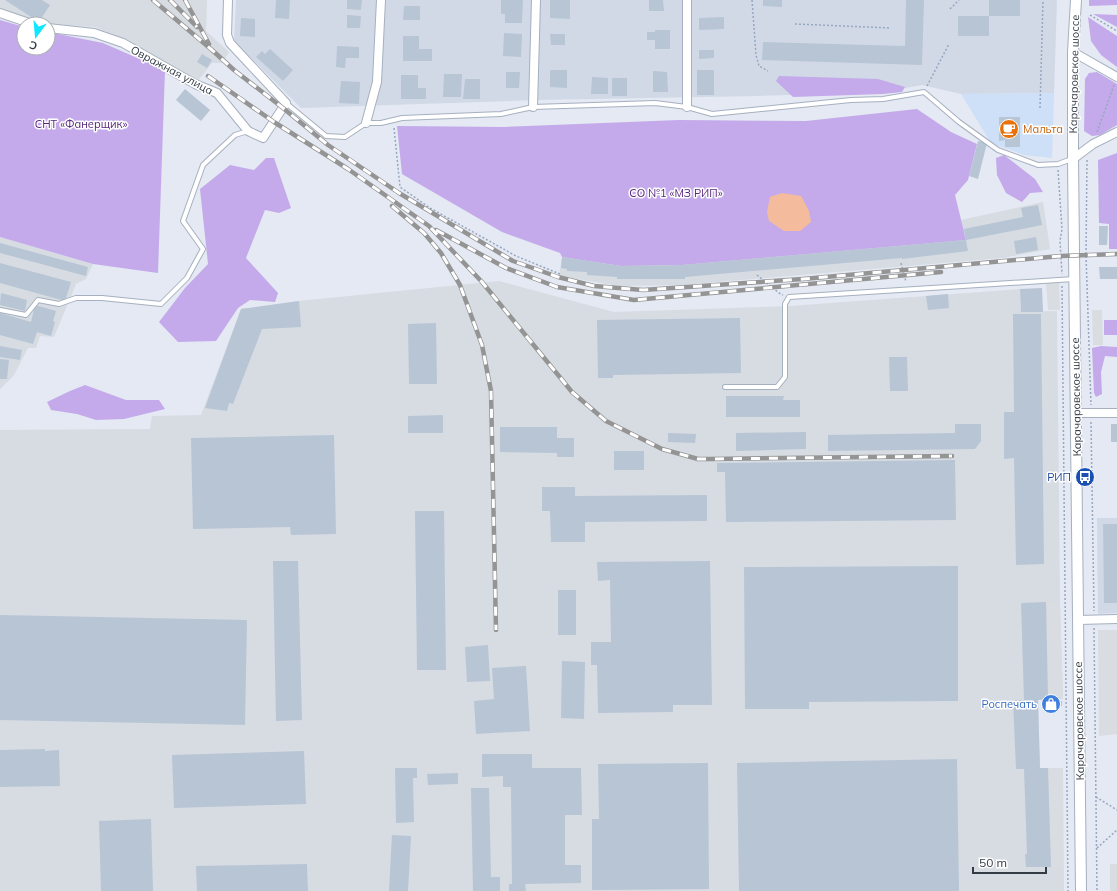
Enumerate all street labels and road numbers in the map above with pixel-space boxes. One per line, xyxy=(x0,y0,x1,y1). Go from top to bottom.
street label: Карачаровское шоссе xyxy=(1066,14,1082,134)
street label: Овражная улица xyxy=(128,42,216,98)
street label: Карачаровское шоссе xyxy=(1068,337,1084,457)
street label: Карачаровское шоссе xyxy=(1071,661,1087,781)

